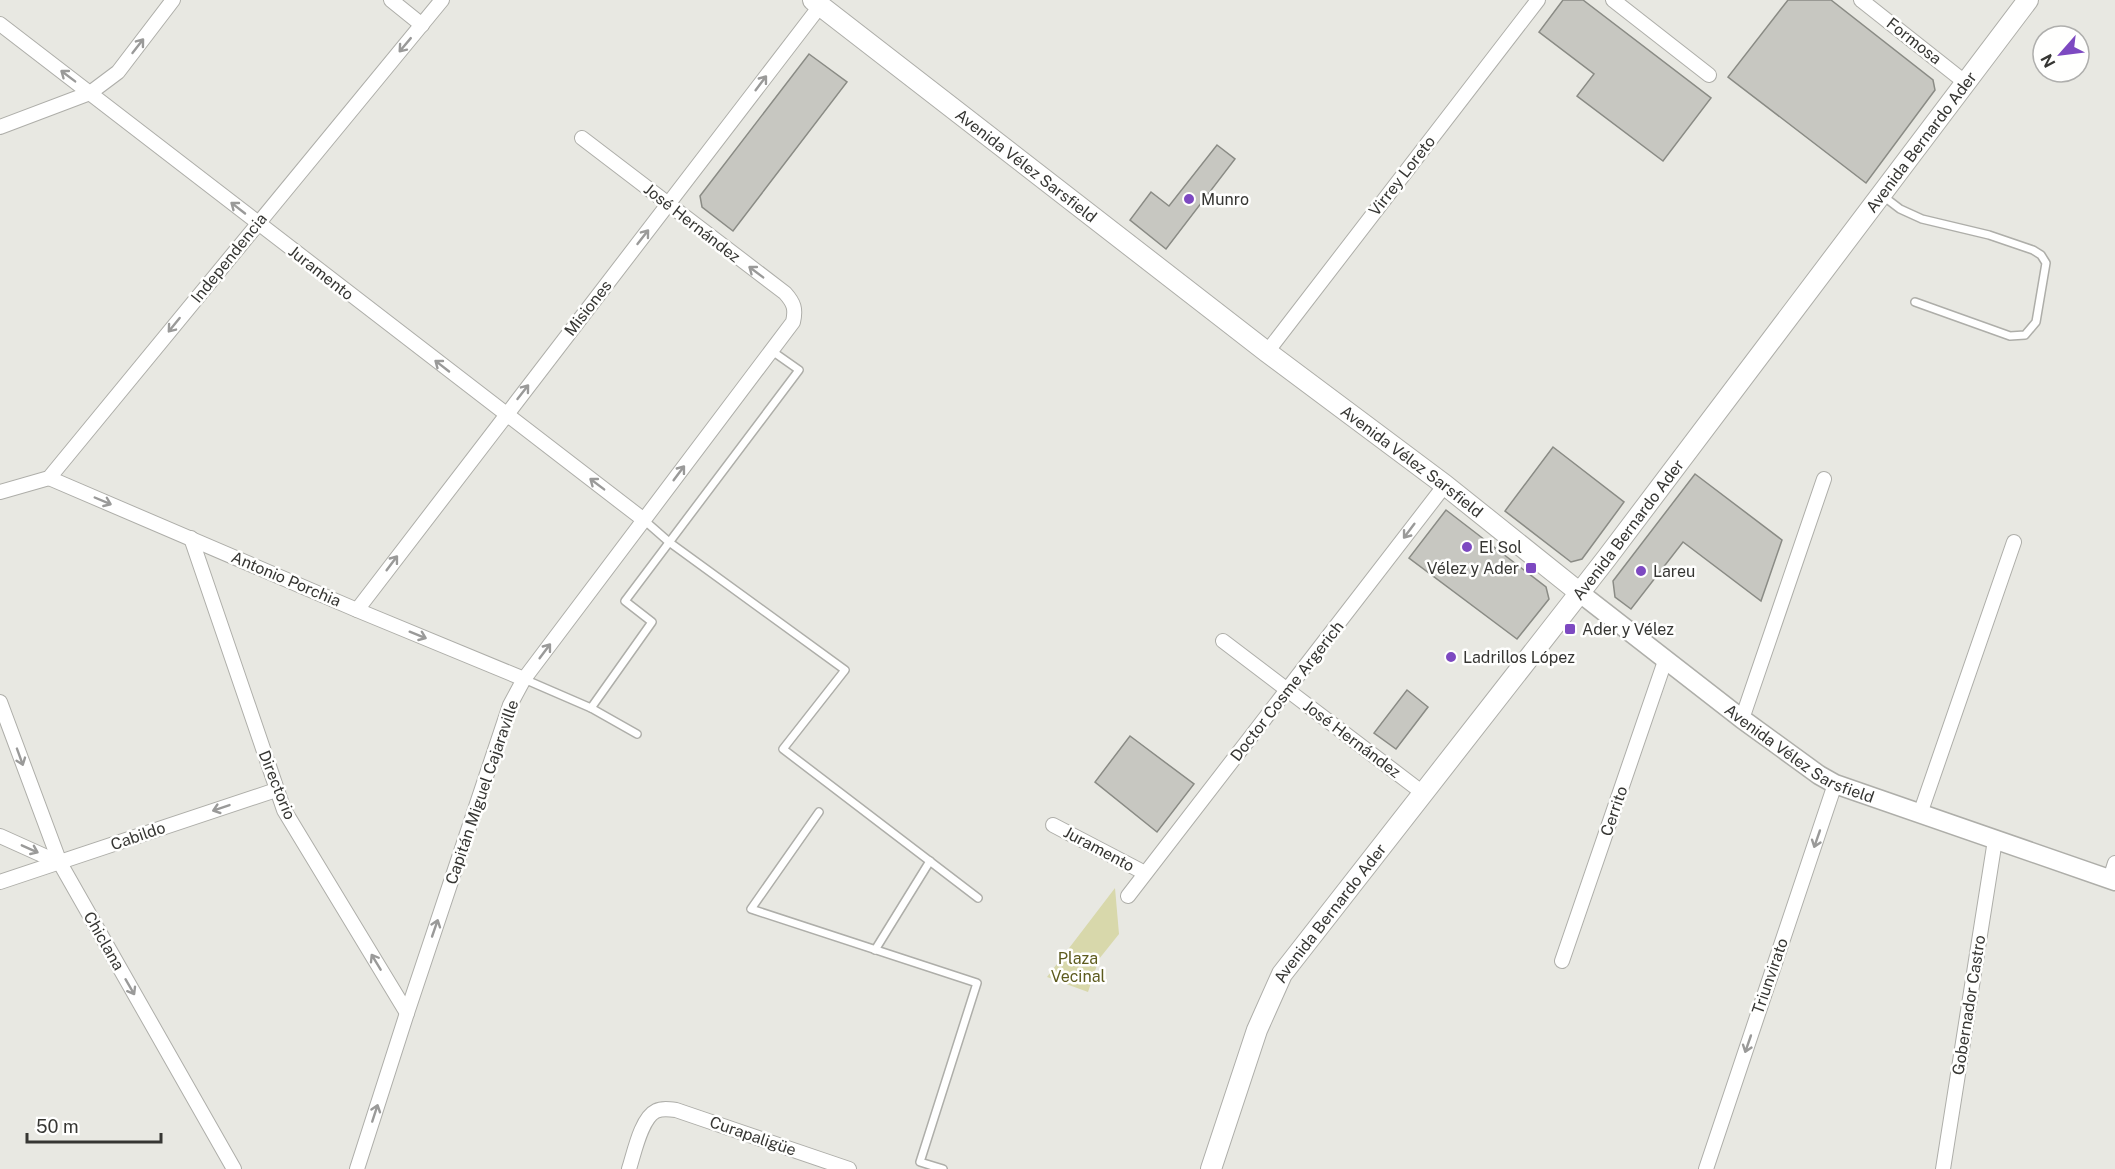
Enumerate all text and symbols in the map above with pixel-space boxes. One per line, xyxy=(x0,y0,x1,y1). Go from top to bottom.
street label: Formosa xyxy=(1883,14,1945,68)
north arrow xyxy=(2031,24,2091,84)
one-way arrow xyxy=(398,37,412,52)
one-way arrow xyxy=(131,38,144,54)
text: N xyxy=(2037,51,2060,71)
street label: Avenida Bernardo Ader xyxy=(1862,68,1980,216)
one-way arrow xyxy=(60,69,76,82)
one-way arrow xyxy=(755,75,768,91)
street label: Avenida Vélez Sarsfield xyxy=(952,105,1101,226)
street label: Virrey Loreto xyxy=(1365,132,1439,220)
street label: José Hernández xyxy=(640,179,744,267)
place label: Munro xyxy=(1201,190,1249,209)
marker: Munro xyxy=(1182,192,1196,206)
one-way arrow xyxy=(230,202,246,215)
street label: Independencia xyxy=(187,209,271,307)
one-way arrow xyxy=(636,230,649,246)
street label: Juramento xyxy=(285,242,357,304)
one-way arrow xyxy=(748,265,764,278)
street label: Misiones xyxy=(560,276,616,340)
one-way arrow xyxy=(167,317,181,332)
one-way arrow xyxy=(435,360,451,372)
one-way arrow xyxy=(517,384,530,400)
street label: Avenida Vélez Sarsfield xyxy=(1337,401,1487,521)
street label: Avenida Bernardo Ader xyxy=(1568,455,1687,604)
one-way arrow xyxy=(673,465,686,481)
one-way arrow xyxy=(590,478,606,491)
one-way arrow xyxy=(93,496,112,507)
one-way arrow xyxy=(1403,523,1416,539)
place label: El Sol xyxy=(1479,538,1522,557)
marker: El Sol xyxy=(1460,540,1474,554)
street label: Antonio Porchia xyxy=(228,547,344,611)
one-way arrow xyxy=(386,556,399,572)
place label: Vélez y Ader xyxy=(1427,559,1519,578)
marker: Vélez y Ader xyxy=(1524,561,1538,575)
place label: Lareu xyxy=(1653,562,1695,581)
marker: Lareu xyxy=(1634,564,1648,578)
street label: Doctor Cosme Argerich xyxy=(1226,617,1348,765)
place label: Ader y Vélez xyxy=(1582,620,1674,639)
marker: Ader y Vélez xyxy=(1563,622,1577,636)
one-way arrow xyxy=(408,630,426,641)
one-way arrow xyxy=(539,643,552,659)
place label: Ladrillos López xyxy=(1463,648,1575,667)
marker: Ladrillos López xyxy=(1444,650,1458,664)
street label: José Hernández xyxy=(1300,696,1405,782)
street label: Capitán Miguel Cajaraville xyxy=(441,697,523,887)
street label: Avenida Vélez Sarsfield xyxy=(1721,700,1877,806)
one-way arrow xyxy=(16,747,27,766)
street label: Directorio xyxy=(255,748,299,822)
street label: Cerrito xyxy=(1597,784,1631,838)
one-way arrow xyxy=(212,804,231,815)
street label: Cabildo xyxy=(108,818,168,854)
street label: Juramento xyxy=(1060,822,1138,876)
one-way arrow xyxy=(1810,829,1821,848)
street label: Avenida Bernardo Ader xyxy=(1270,840,1390,986)
one-way arrow xyxy=(20,844,38,856)
street label: Chiclana xyxy=(80,908,128,974)
one-way arrow xyxy=(431,919,442,938)
street label: Gobernador Castro xyxy=(1949,934,1989,1076)
street label: Triunvirato xyxy=(1748,935,1792,1017)
park label: Plaza Vecinal xyxy=(1051,949,1105,986)
one-way arrow xyxy=(370,954,383,971)
one-way arrow xyxy=(125,977,136,995)
one-way arrow xyxy=(1741,1034,1752,1053)
one-way arrow xyxy=(370,1104,381,1123)
scale bar xyxy=(27,1106,160,1144)
street label: Curapaligüe xyxy=(707,1112,799,1160)
text: 50 m xyxy=(36,1116,79,1137)

